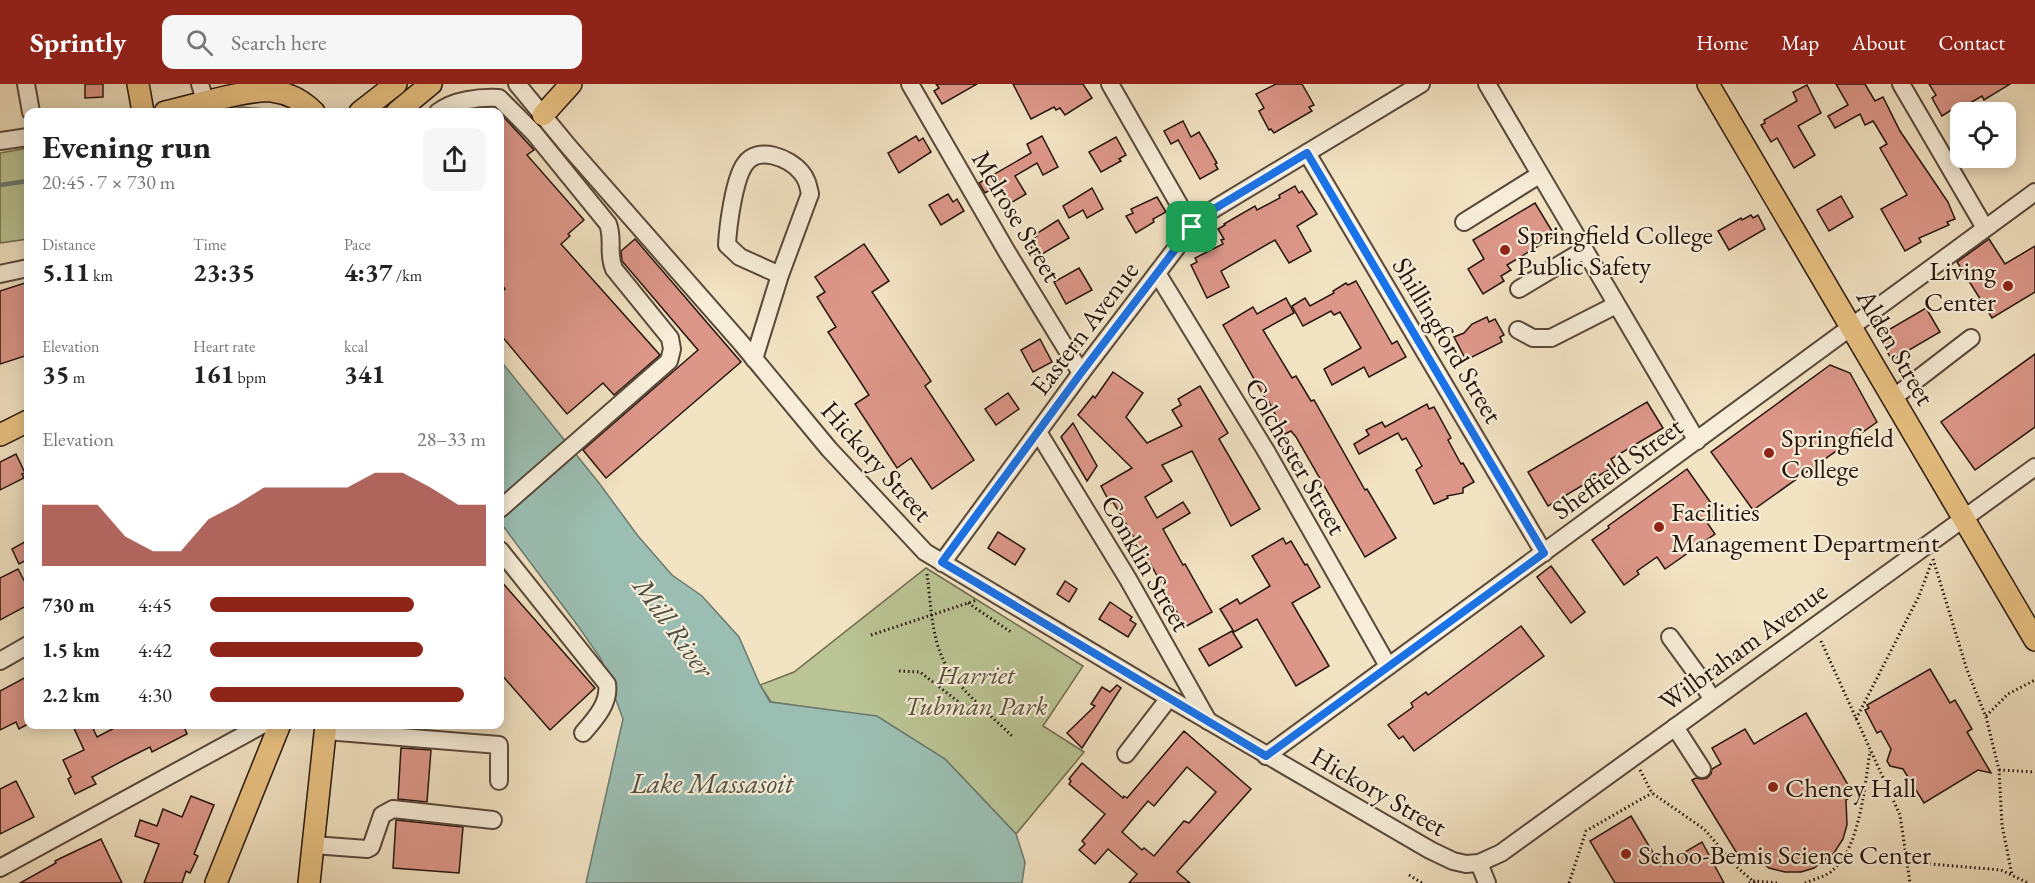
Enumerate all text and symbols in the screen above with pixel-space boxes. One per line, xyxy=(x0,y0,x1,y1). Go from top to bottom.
search box xyxy=(162,15,582,69)
text: Sprintly xyxy=(30,24,126,60)
icon: search xyxy=(183,26,216,59)
text: Search here xyxy=(231,28,327,57)
text: Home xyxy=(1696,29,1748,56)
text: Map xyxy=(1781,29,1819,56)
text: About xyxy=(1852,29,1905,56)
text: Contact xyxy=(1938,29,2005,56)
map controls xyxy=(1950,102,2016,168)
button: locate xyxy=(1950,102,2016,168)
text: Evening run xyxy=(42,125,211,168)
button: share xyxy=(423,128,486,191)
street label: Melrose Street xyxy=(964,144,1070,289)
text: 20:45 · 7 × 730 m xyxy=(42,169,175,195)
pin xyxy=(1166,201,1217,252)
icon: arrive xyxy=(1175,210,1208,243)
place label: Springfield College Public Safety xyxy=(1517,217,1713,283)
text: Distance xyxy=(42,234,95,255)
text: Time xyxy=(193,234,226,255)
text: Pace xyxy=(344,234,371,255)
marker: Springfield College Public Safety xyxy=(1498,243,1512,257)
street label: Shillingford Street xyxy=(1385,251,1512,430)
place label: Living Center xyxy=(1924,253,1996,319)
street label: Eastern Avenue xyxy=(1022,254,1146,402)
text: 5.11 xyxy=(42,255,90,289)
text: 23:35 xyxy=(193,255,255,289)
text: 4:37 xyxy=(344,255,393,289)
text: km xyxy=(90,265,113,286)
text: /km xyxy=(393,265,422,286)
marker: Living Center xyxy=(2001,279,2015,293)
street label: Alden Street xyxy=(1848,282,1943,412)
text: Elevation xyxy=(42,336,100,357)
text: Heart rate xyxy=(193,336,255,357)
text: kcal xyxy=(344,336,368,357)
text: 35 xyxy=(42,357,70,391)
text: 161 xyxy=(193,357,234,391)
text: 341 xyxy=(344,357,385,391)
text: m xyxy=(70,367,85,388)
text: bpm xyxy=(234,367,266,388)
street label: Colchester Street xyxy=(1237,371,1355,541)
street label: Hickory Street xyxy=(813,393,941,529)
street label: Sheffield Street xyxy=(1545,408,1690,527)
place label: Springfield College xyxy=(1781,420,1894,486)
text: Elevation xyxy=(42,426,114,452)
text: 28–33 m xyxy=(417,426,486,452)
marker: Springfield College xyxy=(1762,446,1776,460)
street label: Conklin Street xyxy=(1093,489,1199,638)
place label: Facilities Management Department xyxy=(1671,494,1940,560)
marker: Facilities Management Department xyxy=(1652,520,1666,534)
water label: Mill River xyxy=(624,568,723,685)
street label: Wilbraham Avenue xyxy=(1652,573,1834,719)
text: 730 m xyxy=(42,592,95,618)
text: 4:45 xyxy=(138,592,172,618)
text: 1.5 km xyxy=(42,637,100,663)
text: 4:42 xyxy=(138,637,172,663)
park label: Harriet Tubman Park xyxy=(904,657,1048,723)
text: 2.2 km xyxy=(42,682,100,708)
text: 4:30 xyxy=(138,682,172,708)
street label: Hickory Street xyxy=(1305,738,1454,844)
water label: Lake Massasoit xyxy=(630,765,795,801)
place label: Cheney Hall xyxy=(1785,770,1916,805)
marker: Cheney Hall xyxy=(1766,780,1780,794)
place label: Schoo-Bemis Science Center xyxy=(1638,837,1931,872)
marker: Schoo-Bemis Science Center xyxy=(1619,847,1633,861)

